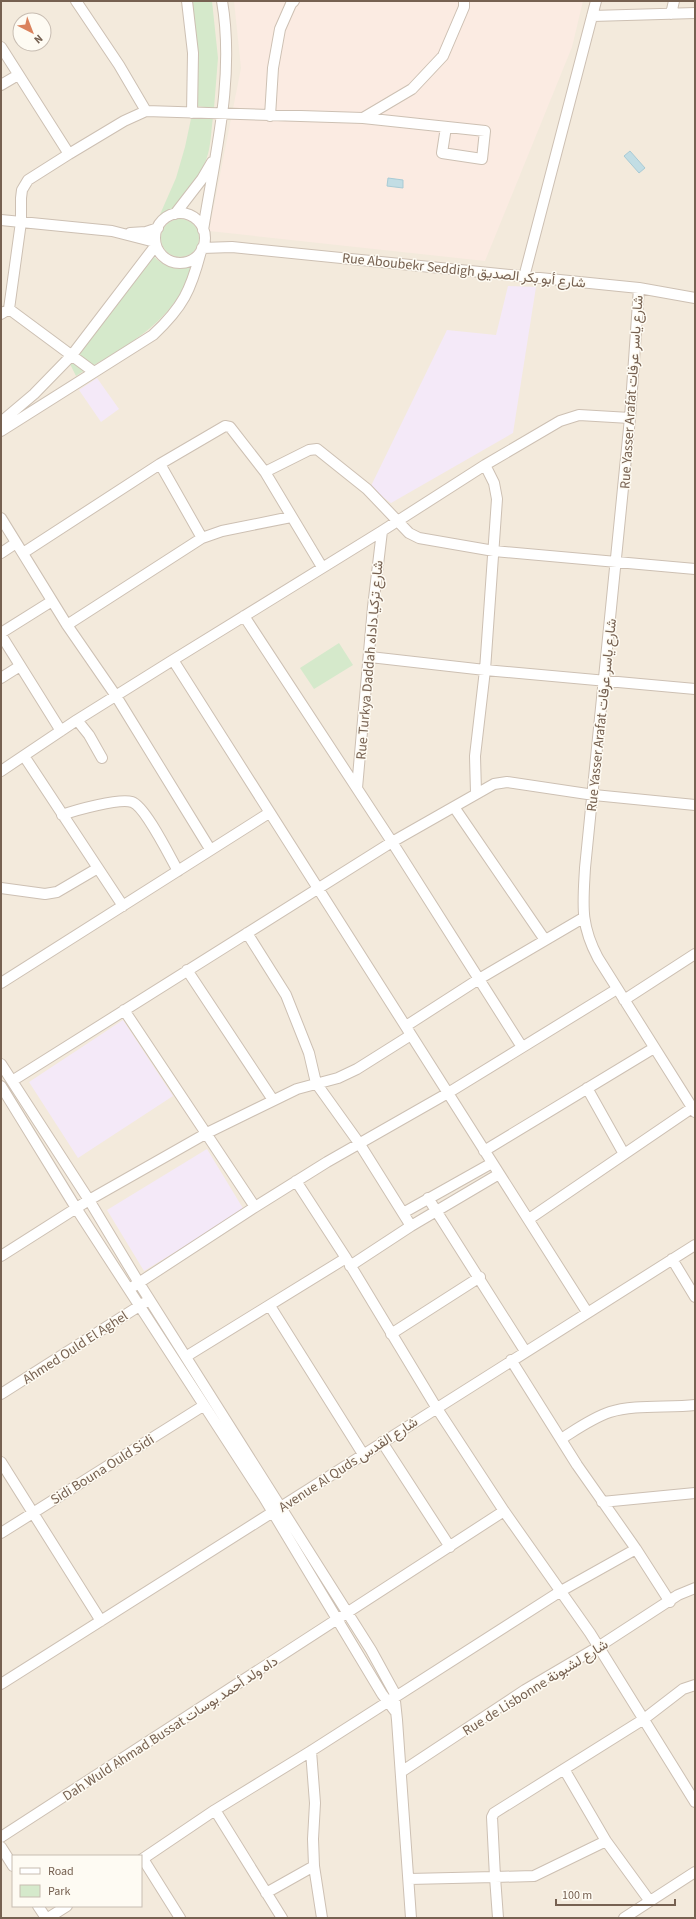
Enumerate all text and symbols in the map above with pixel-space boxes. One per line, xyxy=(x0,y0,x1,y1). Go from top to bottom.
north arrow xyxy=(12,12,52,52)
text: N xyxy=(31,31,46,47)
street label: Rue Aboubekr Seddigh شارع أبو بكر الصديق xyxy=(341,248,587,294)
street label: Rue Yasser Arafat شارع ياسر عرفات xyxy=(615,295,649,490)
street label: Rue Turkya Daddah شارع تركيا داداه xyxy=(351,560,389,761)
street label: Rue Yasser Arafat شارع ياسر عرفات xyxy=(582,618,622,813)
street label: Ahmed Ould El Aghel xyxy=(19,1306,132,1389)
street label: Avenue Al Quds شارع القدس xyxy=(275,1412,422,1517)
street label: Sidi Bouna Ould Sidi xyxy=(47,1430,158,1510)
street label: Rue de Lisbonne شارع لشبونة xyxy=(459,1635,612,1741)
street label: Dah Wuld Ahmad Bussat داه ولد أحمد بوسات xyxy=(59,1651,282,1806)
legend xyxy=(12,1855,142,1907)
text: Road xyxy=(48,1863,74,1880)
scale bar xyxy=(556,1881,675,1907)
text: Park xyxy=(48,1883,70,1900)
text: 100 m xyxy=(562,1887,592,1904)

